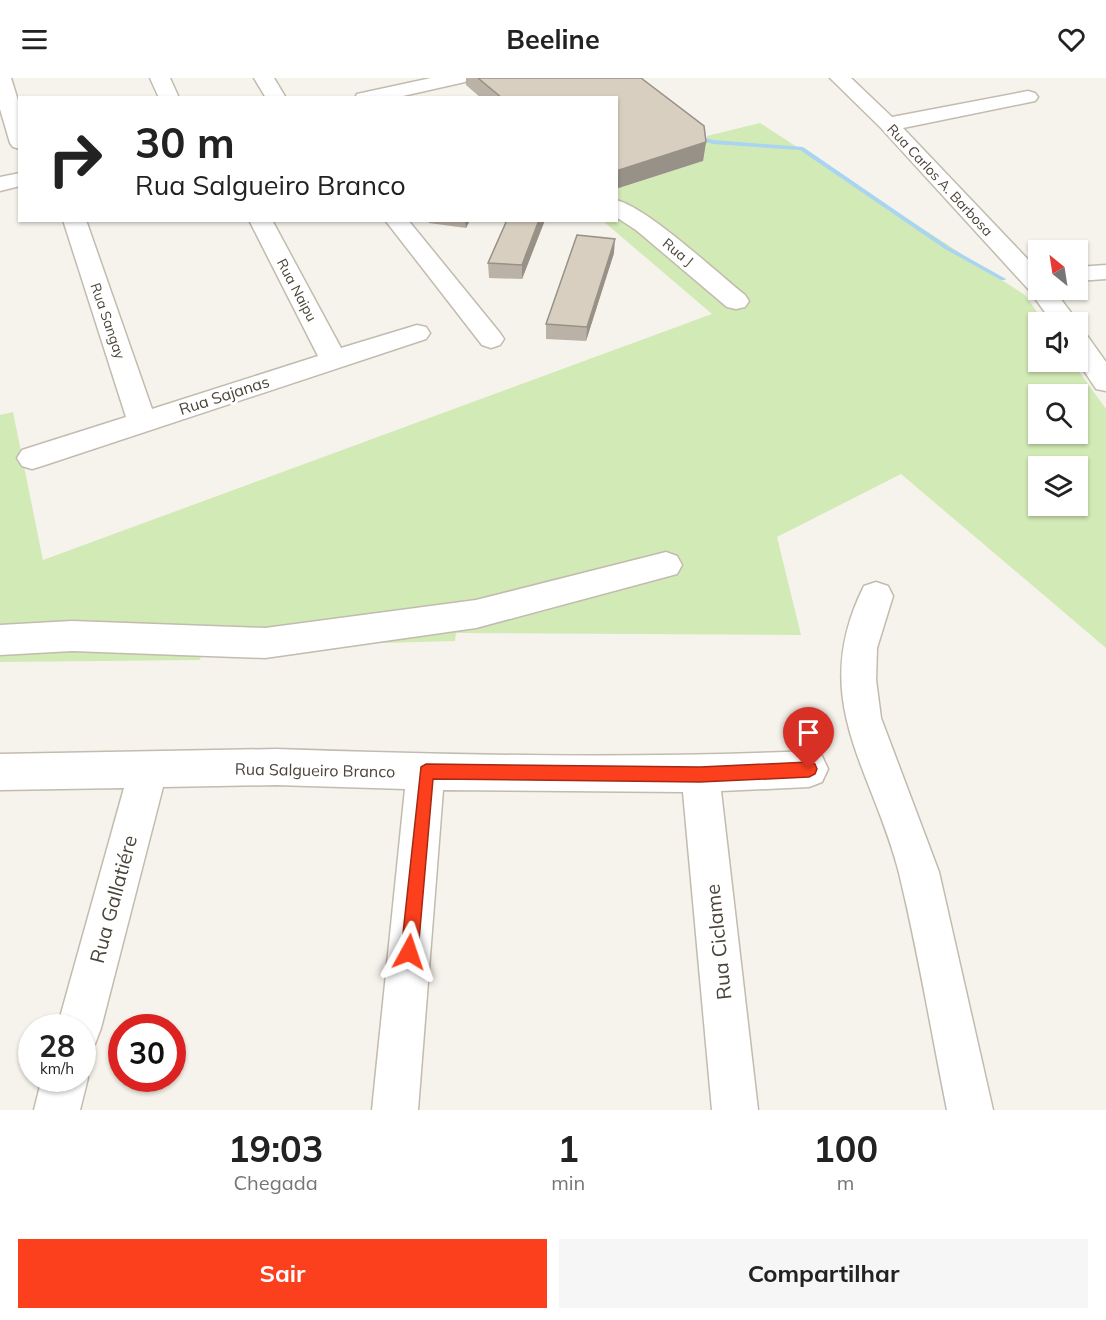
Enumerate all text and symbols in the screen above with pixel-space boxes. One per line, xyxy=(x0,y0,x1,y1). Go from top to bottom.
text: Beeline xyxy=(506,22,600,56)
icon: menu xyxy=(18,23,51,56)
icon: heart xyxy=(1055,23,1088,56)
text: 30 m xyxy=(135,116,235,169)
icon: right xyxy=(36,120,114,198)
street label: Rua Carlos A. Barbosa xyxy=(883,120,997,240)
text: Rua Salgueiro Branco xyxy=(135,168,406,202)
street label: Rua J xyxy=(659,234,697,270)
north arrow xyxy=(1028,240,1088,300)
map controls xyxy=(1028,240,1088,516)
street label: Rua Naipu xyxy=(273,256,321,324)
street label: Rua Sangay xyxy=(87,281,130,362)
button: sound xyxy=(1028,312,1088,372)
street label: Rua Sajanas xyxy=(176,371,272,419)
button: search xyxy=(1028,384,1088,444)
button: layers xyxy=(1028,456,1088,516)
pin xyxy=(783,707,834,769)
icon: arrive xyxy=(792,716,825,749)
street label: Rua Salgueiro Branco xyxy=(235,759,395,781)
street label: Rua Gallatiére xyxy=(84,832,142,966)
street label: Rua Ciclame xyxy=(699,883,737,1001)
position arrow xyxy=(377,920,441,984)
speed limit sign: 30 xyxy=(108,1014,186,1092)
text: 28 xyxy=(39,1027,75,1065)
text: km/h xyxy=(40,1059,74,1078)
text: 19:03 xyxy=(228,1126,323,1171)
text: 1 xyxy=(557,1126,579,1171)
text: 100 xyxy=(813,1126,878,1171)
text: Chegada xyxy=(233,1170,318,1195)
text: min xyxy=(551,1170,585,1195)
text: m xyxy=(837,1170,854,1195)
button: Sair xyxy=(18,1239,547,1308)
button: Compartilhar xyxy=(559,1239,1088,1308)

